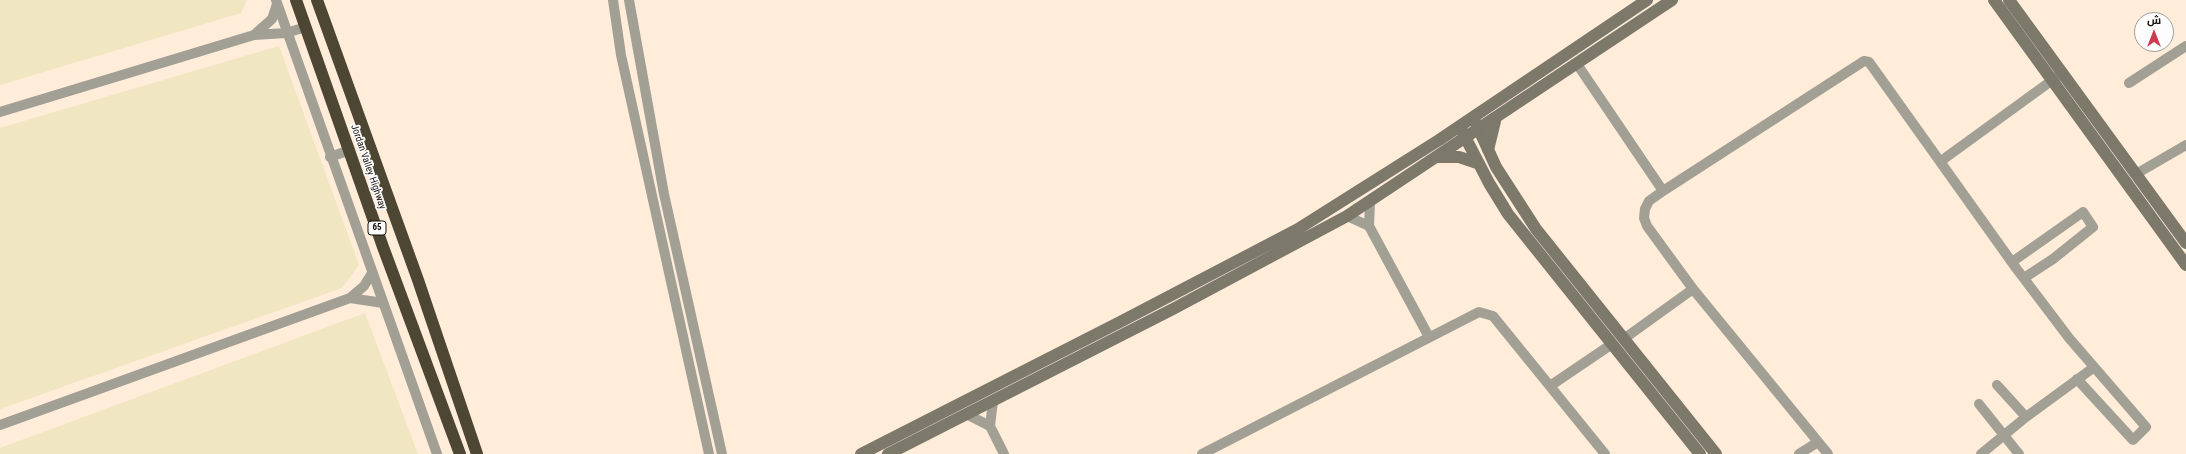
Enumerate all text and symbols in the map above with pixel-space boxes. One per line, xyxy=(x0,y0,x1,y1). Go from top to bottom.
north arrow xyxy=(2134,12,2174,52)
text: ش xyxy=(2147,14,2161,27)
street label: Jordan Valley Highway xyxy=(348,123,388,211)
road number: 65 xyxy=(368,221,386,235)

